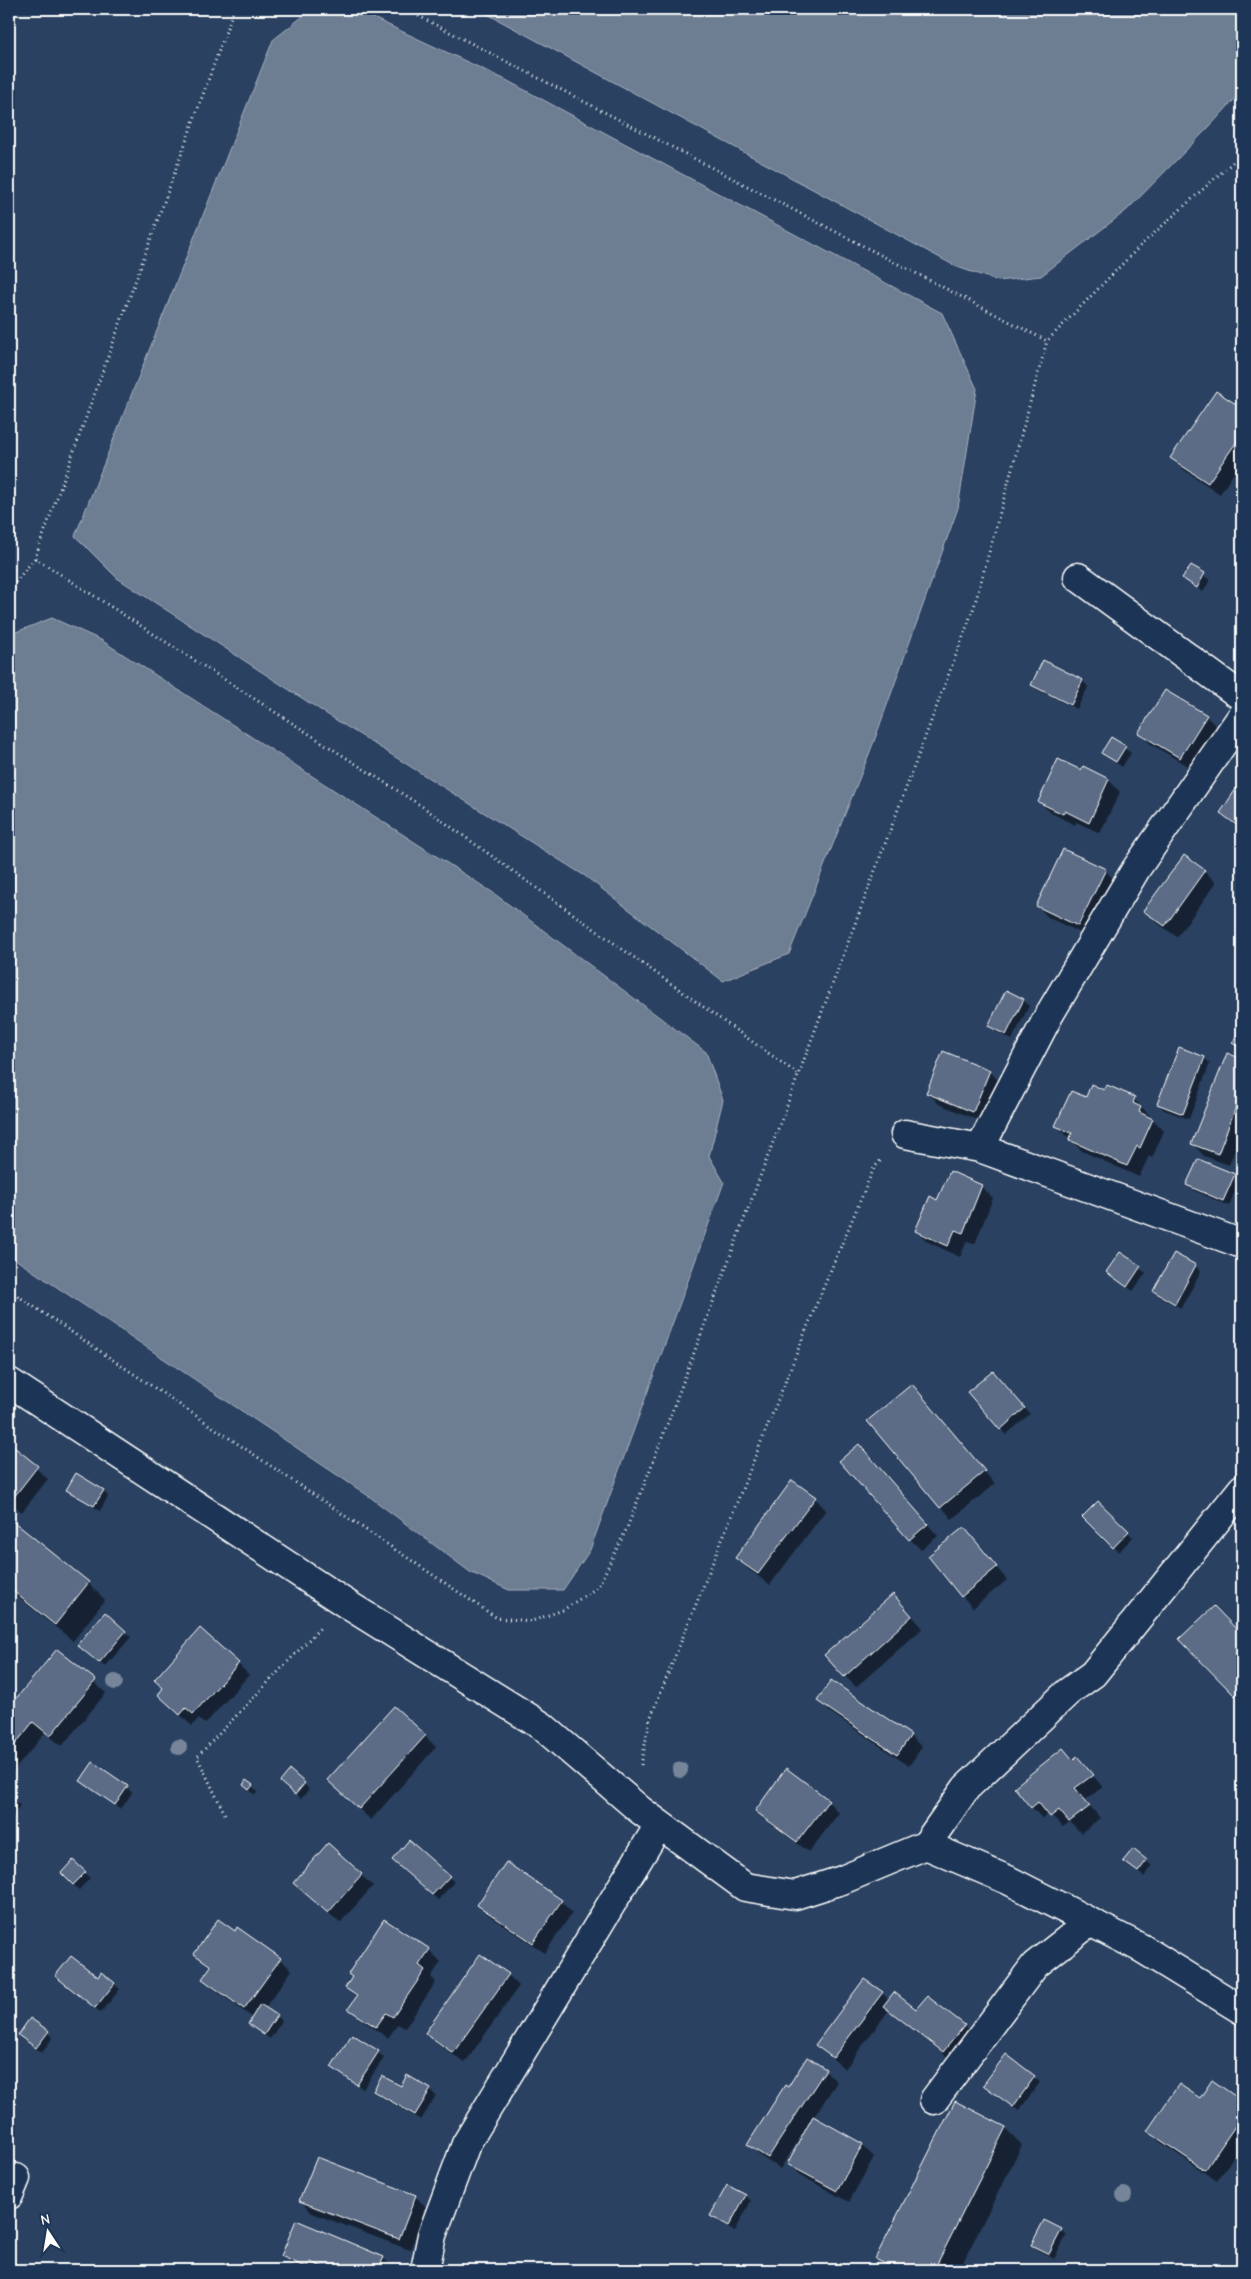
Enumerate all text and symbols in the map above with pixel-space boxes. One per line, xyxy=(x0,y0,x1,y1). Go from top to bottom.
north arrow xyxy=(22,2206,72,2256)
text: N xyxy=(39,2211,52,2229)

